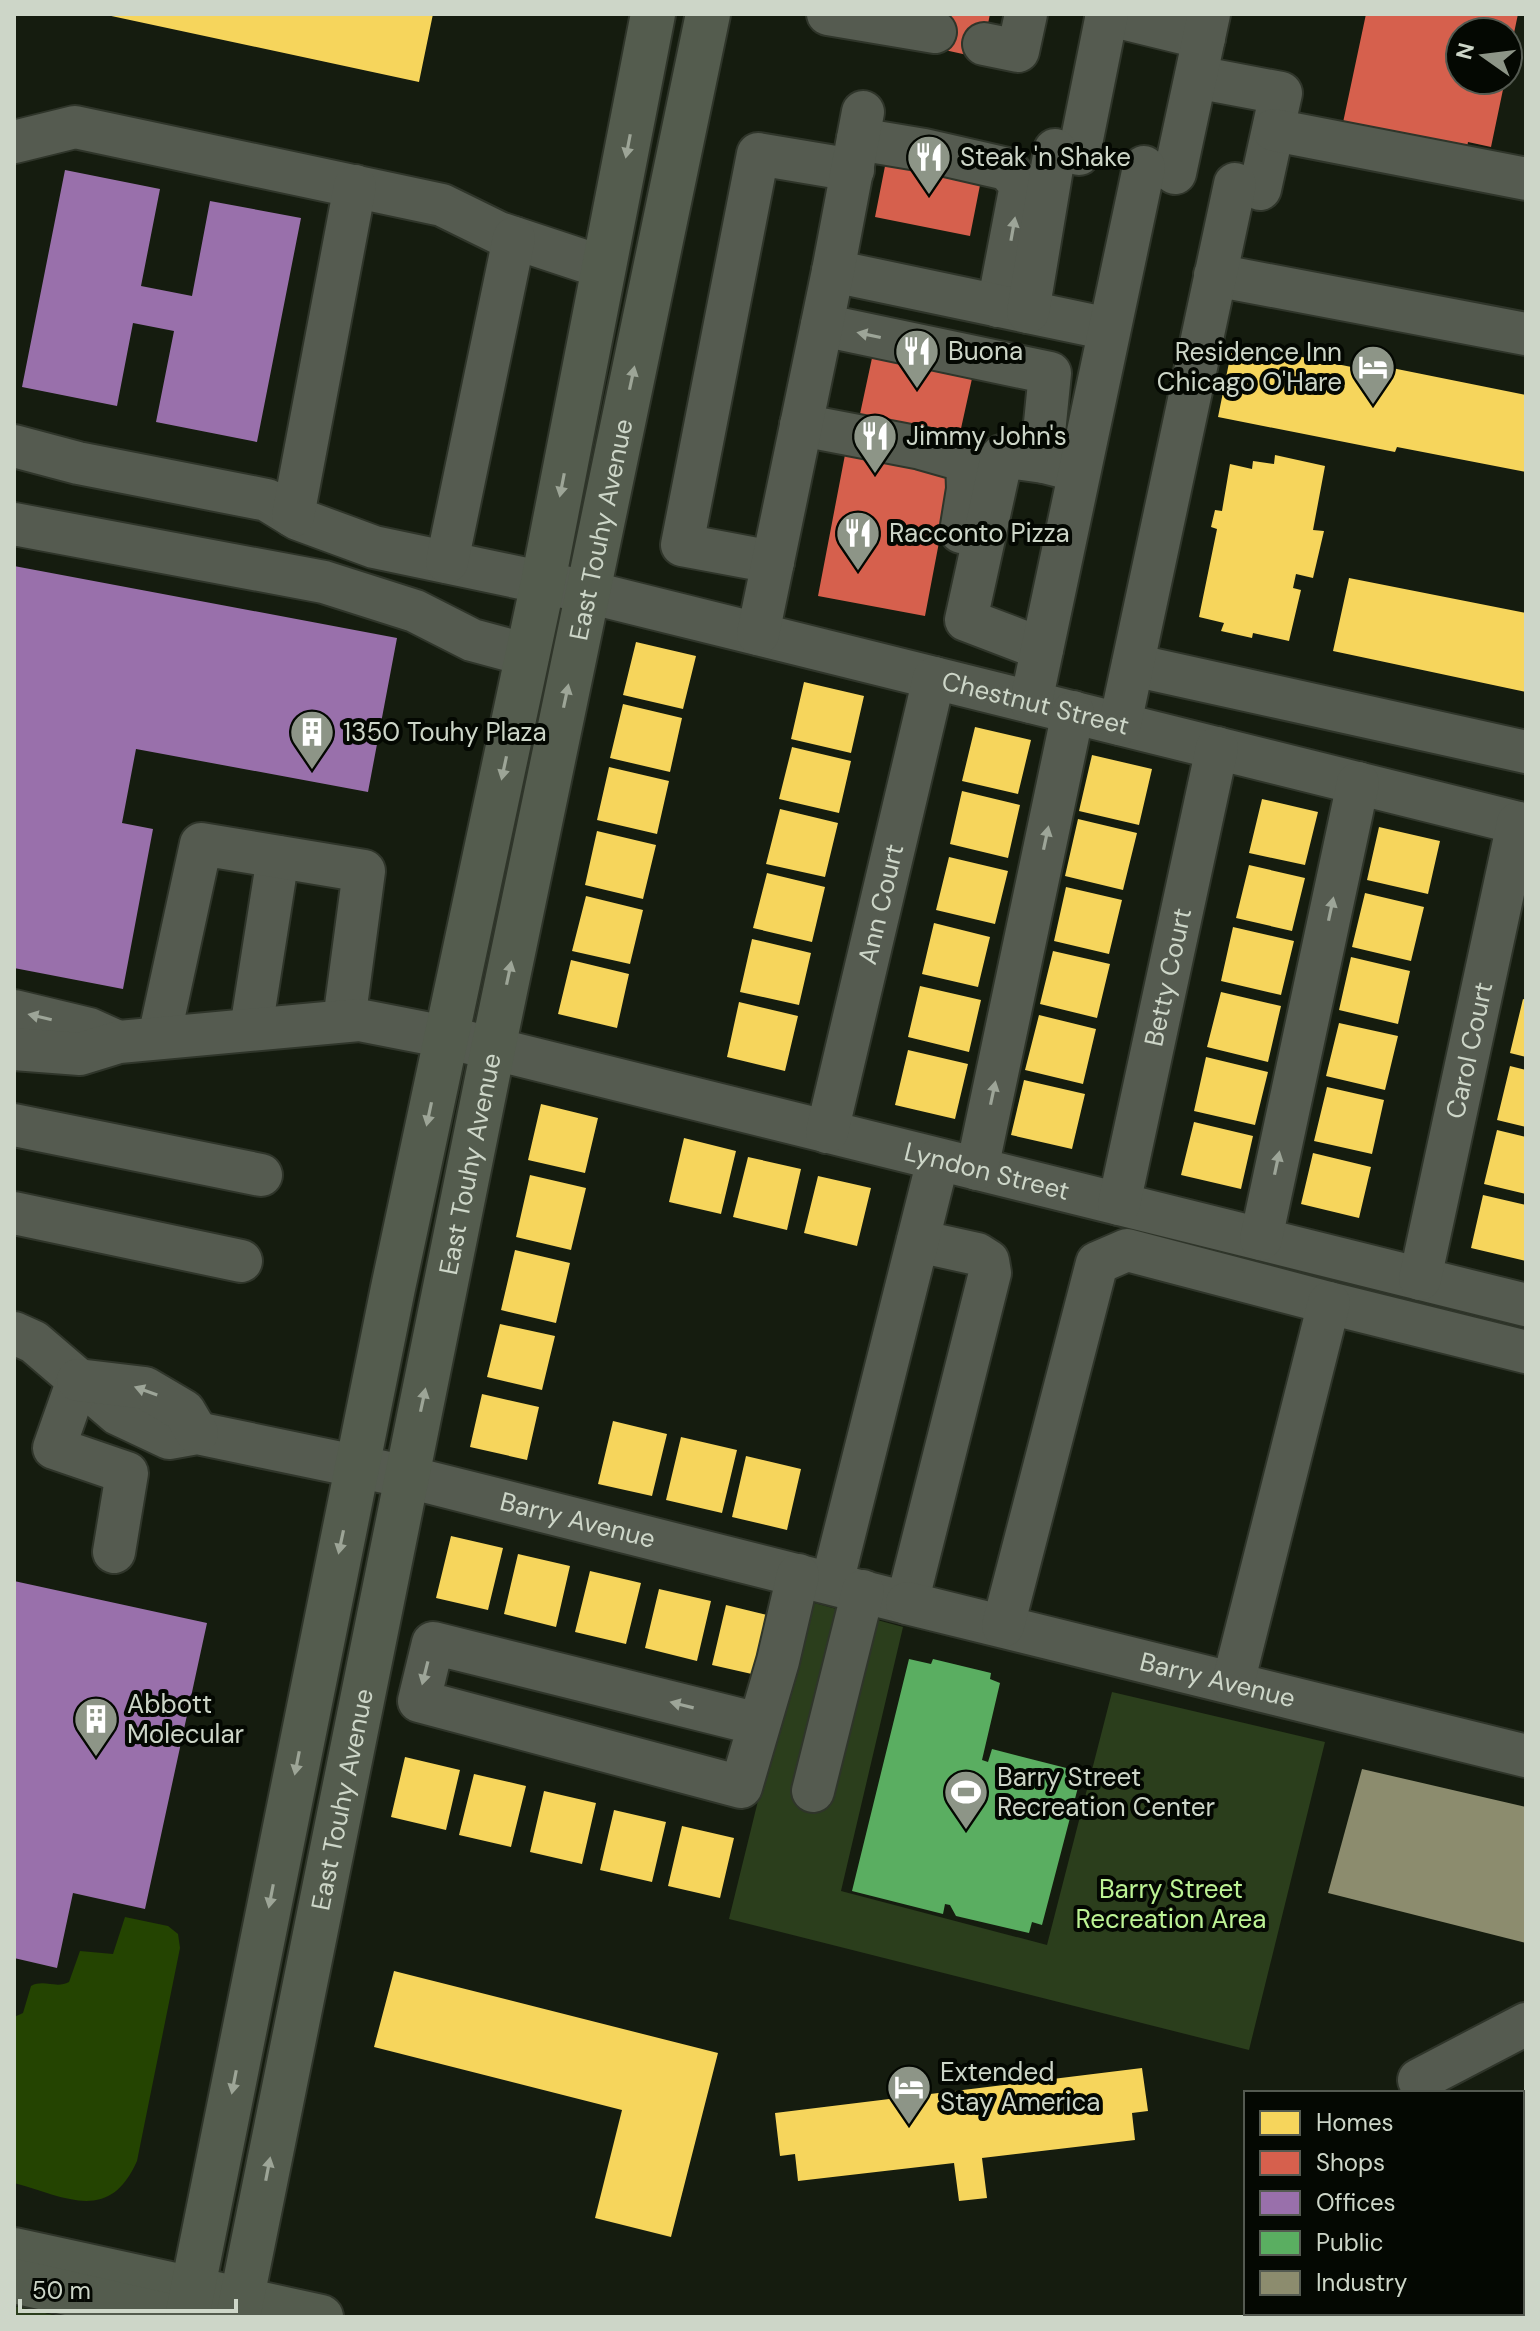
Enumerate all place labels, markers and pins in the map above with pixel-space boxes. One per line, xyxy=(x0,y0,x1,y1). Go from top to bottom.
restaurant icon: Steak 'n Shake xyxy=(905,133,953,196)
place label: Steak 'n Shake xyxy=(960,140,1131,174)
restaurant icon: Buona xyxy=(893,327,941,390)
place label: Buona xyxy=(948,334,1023,368)
place label: Residence Inn Chicago O'Hare xyxy=(1157,335,1342,399)
hotel icon: Residence Inn Chicago O'Hare xyxy=(1349,343,1397,406)
restaurant icon: Jimmy John's xyxy=(851,412,899,475)
place label: Jimmy John's xyxy=(906,419,1067,453)
restaurant icon: Racconto Pizza xyxy=(834,509,882,572)
place label: Racconto Pizza xyxy=(889,516,1070,550)
building icon: 1350 Touhy Plaza xyxy=(288,708,336,771)
place label: 1350 Touhy Plaza xyxy=(343,715,547,749)
place label: Abbott Molecular xyxy=(127,1687,244,1751)
building icon: Abbott Molecular xyxy=(72,1695,120,1758)
place label: Barry Street Recreation Center xyxy=(997,1760,1215,1824)
sports icon: Barry Street Recreation Center xyxy=(942,1768,990,1831)
place label: Extended Stay America xyxy=(940,2055,1100,2119)
hotel icon: Extended Stay America xyxy=(885,2063,933,2126)

